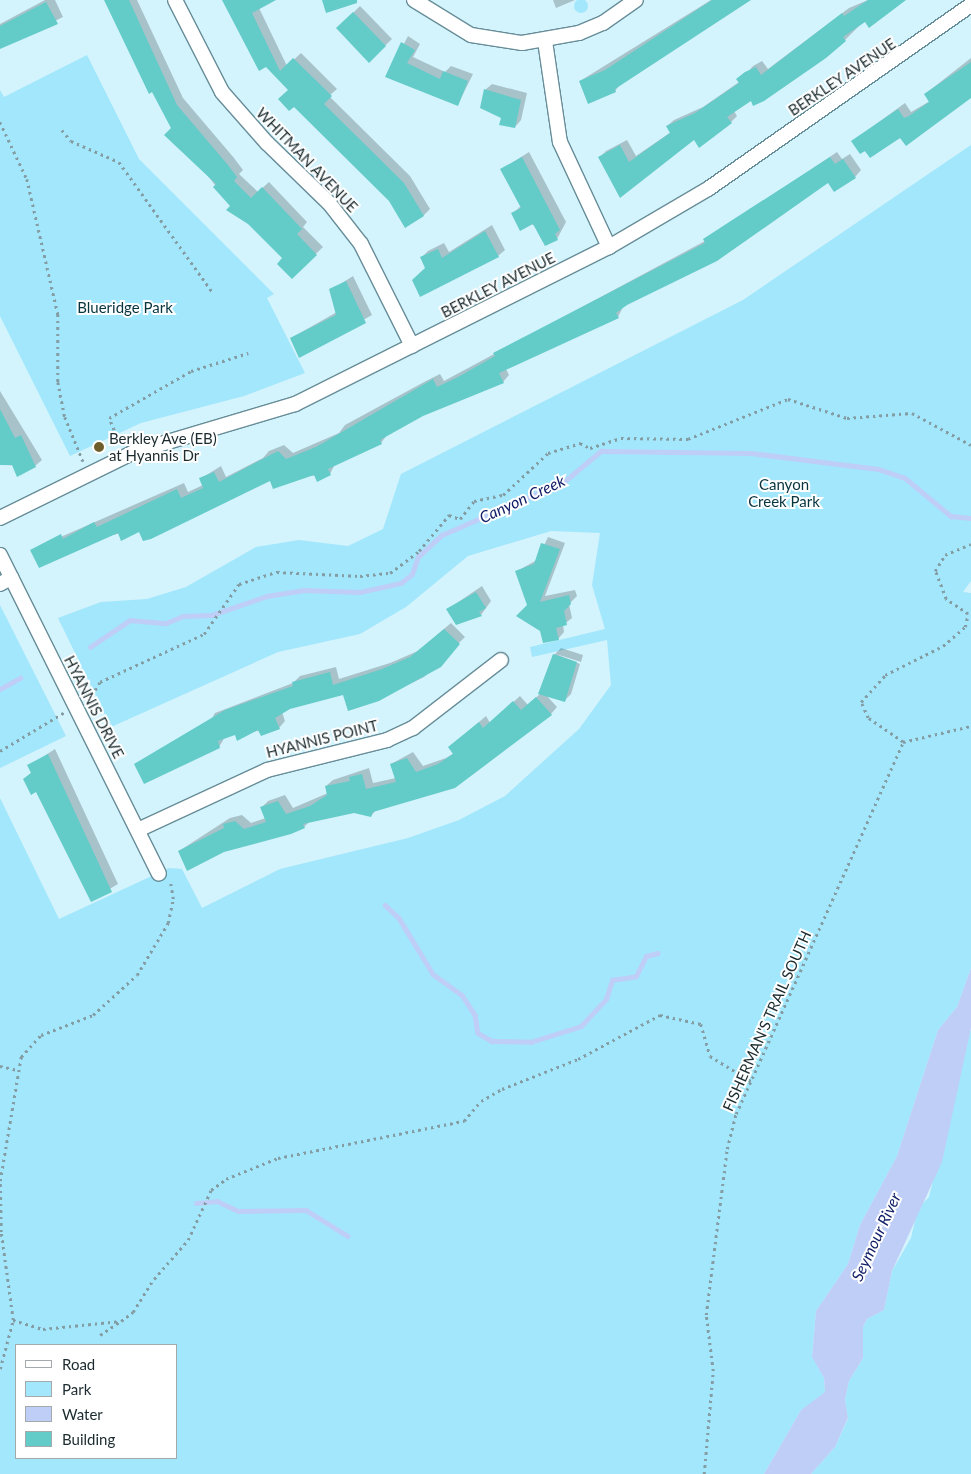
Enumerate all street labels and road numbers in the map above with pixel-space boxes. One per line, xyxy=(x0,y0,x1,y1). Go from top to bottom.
street label: BERKLEY AVENUE xyxy=(785,34,899,120)
street label: WHITMAN AVENUE xyxy=(252,104,362,216)
street label: BERKLEY AVENUE xyxy=(438,248,558,322)
street label: HYANNIS DRIVE xyxy=(60,653,128,761)
street label: HYANNIS POINT xyxy=(264,716,380,762)
street label: FISHERMAN'S TRAIL SOUTH xyxy=(719,928,815,1114)

